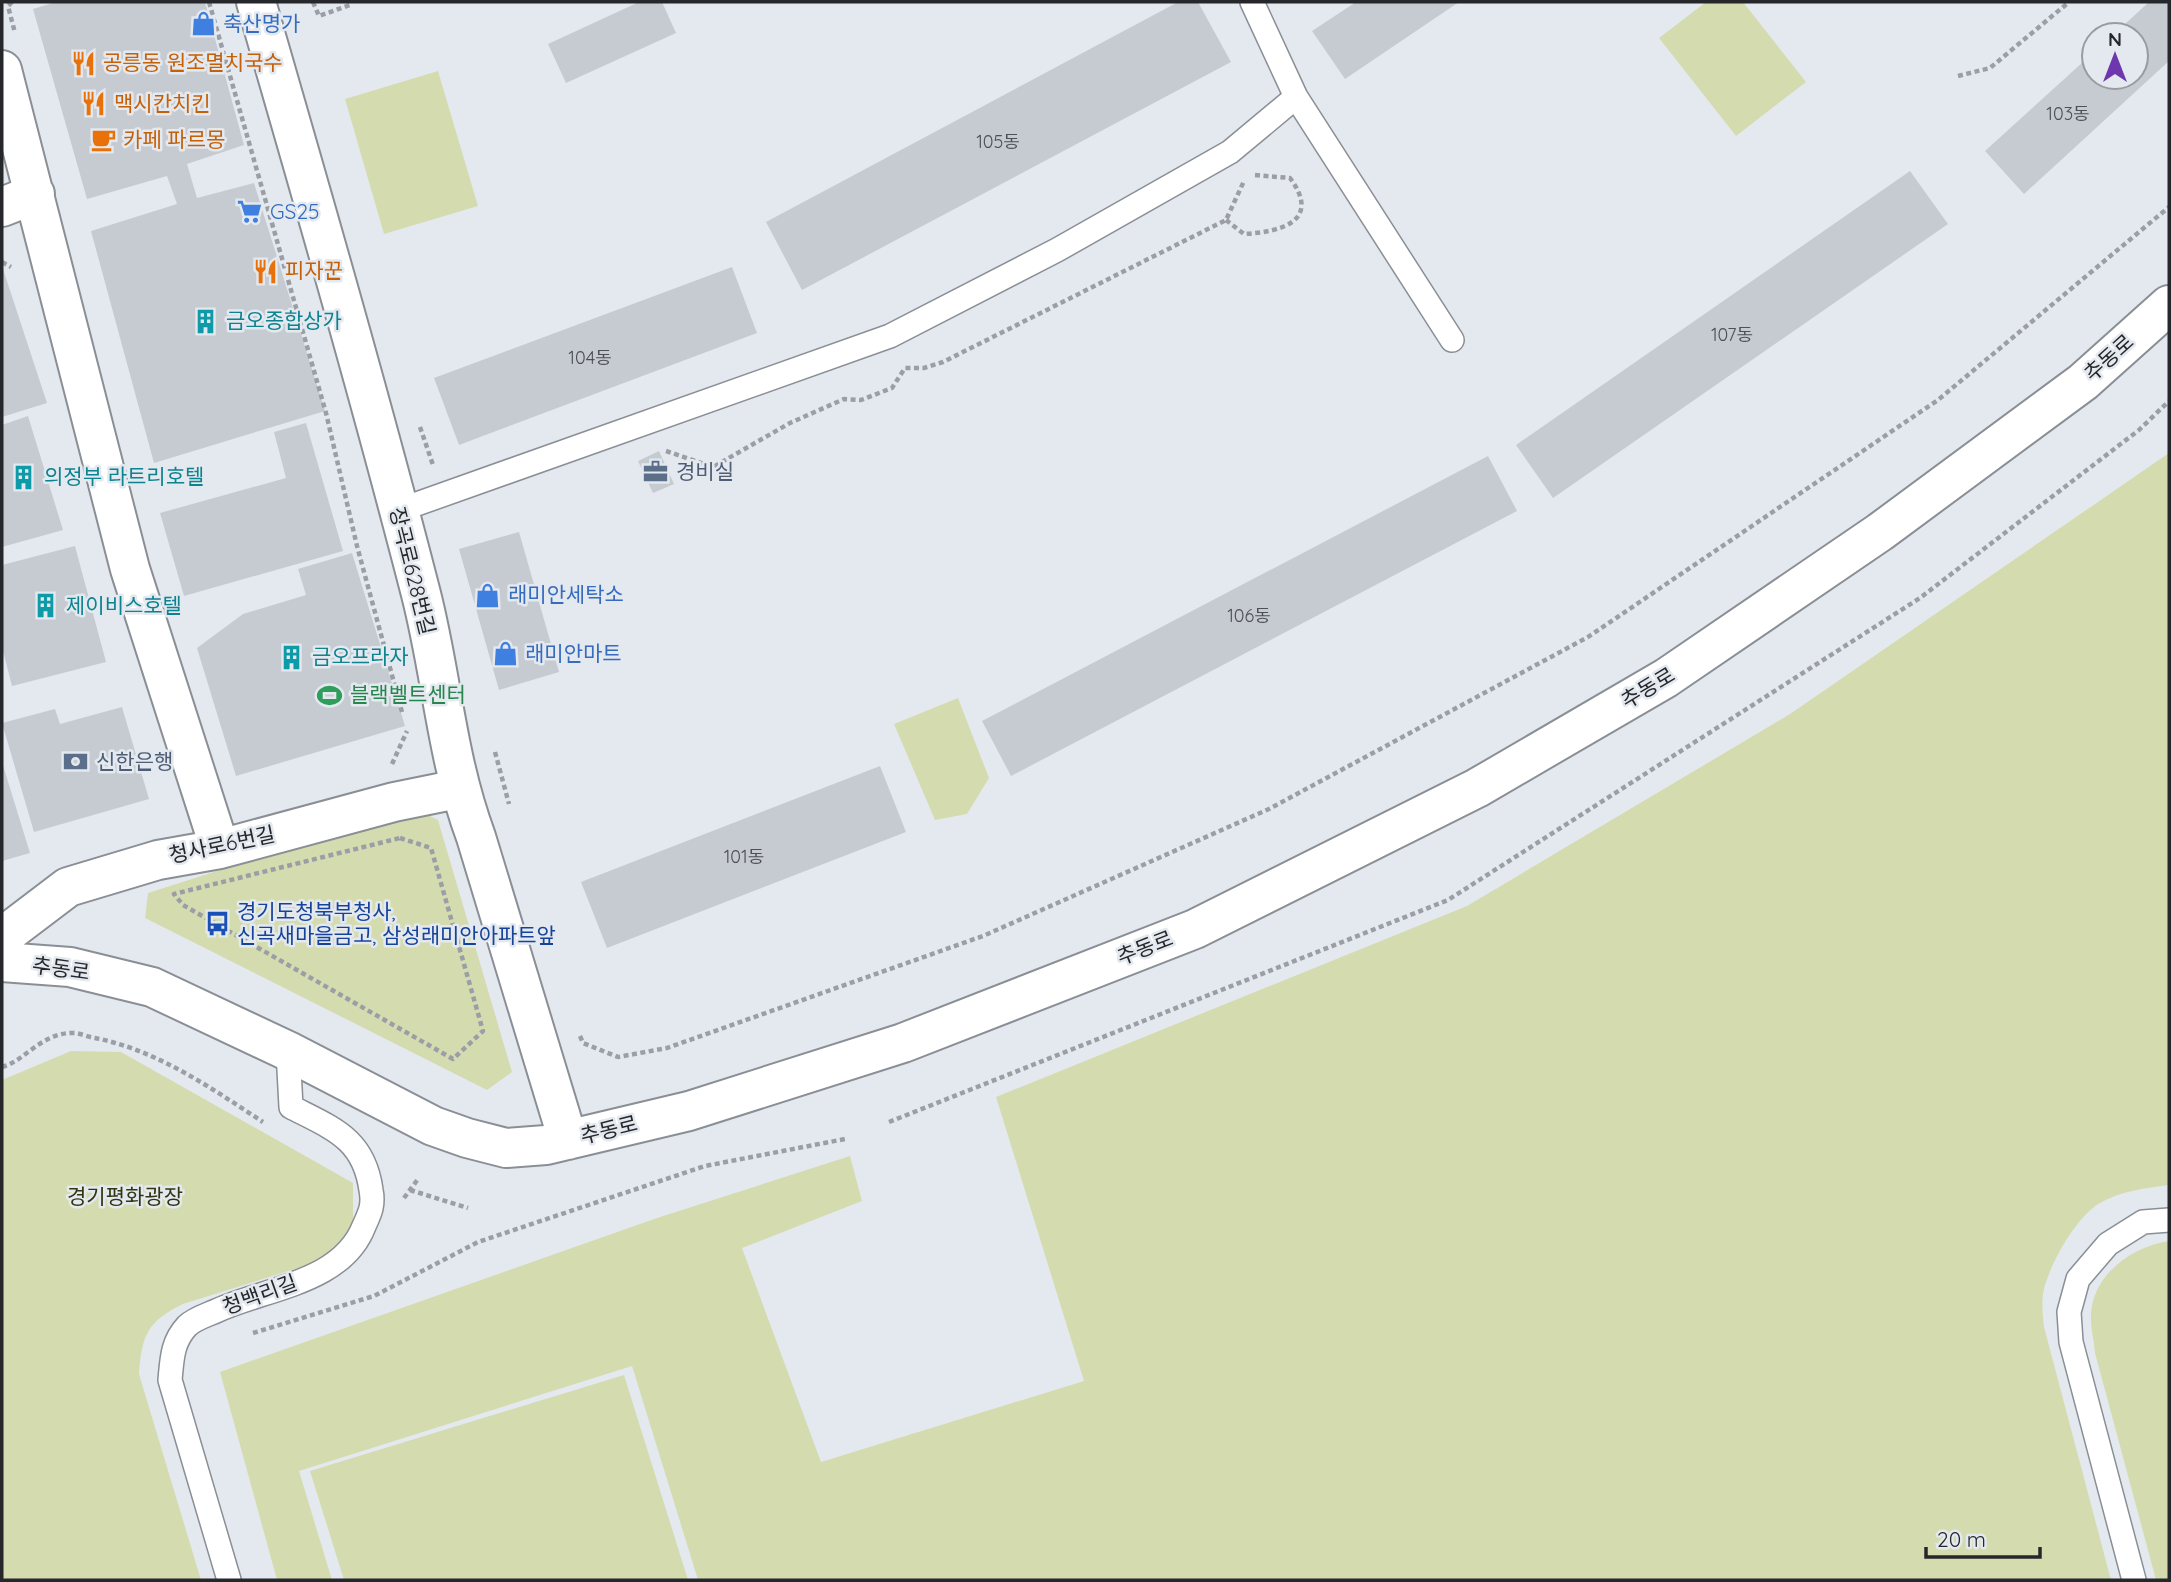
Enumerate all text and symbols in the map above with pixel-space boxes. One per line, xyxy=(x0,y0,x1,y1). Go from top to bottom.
shop icon: 축산명가 xyxy=(189,10,217,38)
place label: 축산명가 xyxy=(223,10,300,36)
north arrow xyxy=(2080,21,2150,91)
text: N xyxy=(2108,27,2122,51)
restaurant icon: 공릉동 원조멸치국수 xyxy=(69,49,97,77)
place label: 공릉동 원조멸치국수 xyxy=(103,49,283,75)
restaurant icon: 맥시칸치킨 xyxy=(80,90,108,118)
place label: 맥시칸치킨 xyxy=(114,90,211,116)
house number: 103동 xyxy=(2046,102,2090,125)
cafe icon: 카페 파르몽 xyxy=(89,126,117,154)
place label: 카페 파르몽 xyxy=(123,126,225,152)
house number: 105동 xyxy=(976,130,1020,153)
supermarket icon: GS25 xyxy=(236,198,264,226)
place label: GS25 xyxy=(270,198,319,224)
restaurant icon: 피자꾼 xyxy=(251,257,279,285)
place label: 피자꾼 xyxy=(285,257,343,283)
building icon: 금오종합상가 xyxy=(192,307,220,335)
place label: 금오종합상가 xyxy=(226,307,342,333)
house number: 107동 xyxy=(1711,323,1753,346)
street label: 추동로 xyxy=(2078,328,2139,386)
house number: 104동 xyxy=(568,346,612,369)
office icon: 경비실 xyxy=(642,458,670,486)
place label: 경비실 xyxy=(676,458,734,484)
building icon: 의정부 라트리호텔 xyxy=(10,463,38,491)
place label: 의정부 라트리호텔 xyxy=(44,463,204,489)
street label: 장곡로628번길 xyxy=(385,504,441,637)
shop icon: 래미안세탁소 xyxy=(474,581,502,609)
place label: 래미안세탁소 xyxy=(508,581,624,607)
building icon: 제이비스호텔 xyxy=(32,592,60,620)
place label: 제이비스호텔 xyxy=(66,592,182,618)
house number: 106동 xyxy=(1227,604,1271,627)
shop icon: 래미안마트 xyxy=(491,640,519,668)
place label: 래미안마트 xyxy=(525,640,622,666)
building icon: 금오프라자 xyxy=(278,643,306,671)
place label: 금오프라자 xyxy=(312,643,409,669)
street label: 추동로 xyxy=(1616,661,1679,713)
sports icon: 블랙벨트센터 xyxy=(316,681,344,709)
place label: 블랙벨트센터 xyxy=(350,681,466,707)
bank icon: 신한은행 xyxy=(62,748,90,776)
place label: 신한은행 xyxy=(96,748,173,774)
street label: 청사로6번길 xyxy=(166,820,277,868)
house number: 101동 xyxy=(724,845,764,868)
place label: 경기도청북부청사, 신곡새마을금고, 삼성래미안아파트앞 xyxy=(237,898,556,948)
bus stop icon: 경기도청북부청사, 신곡새마을금고, 삼성래미안아파트앞 xyxy=(203,910,231,938)
street label: 추동로 xyxy=(1113,925,1176,970)
street label: 추동로 xyxy=(31,951,92,985)
street label: 추동로 xyxy=(577,1109,640,1149)
park label: 경기평화광장 xyxy=(67,1183,183,1209)
street label: 청백리길 xyxy=(219,1269,300,1319)
scale bar xyxy=(1926,1516,2040,1560)
text: 20 m xyxy=(1937,1526,1986,1552)

